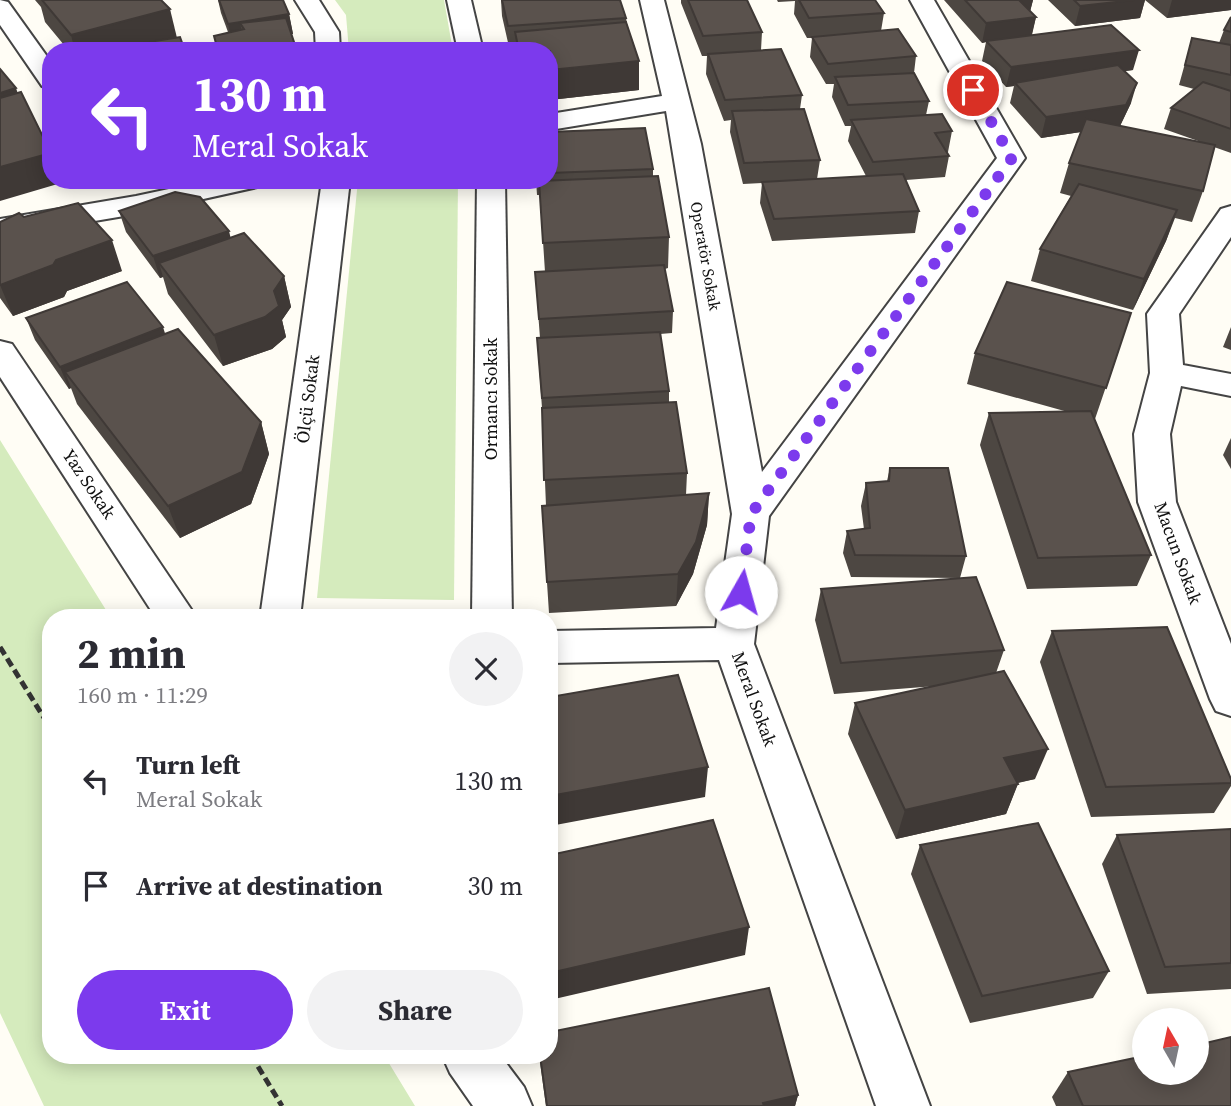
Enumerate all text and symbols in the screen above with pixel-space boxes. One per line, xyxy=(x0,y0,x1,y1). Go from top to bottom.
text: 130 m xyxy=(192,60,327,127)
pin xyxy=(943,60,1003,120)
icon: left xyxy=(77,70,168,161)
icon: arrive xyxy=(954,71,992,109)
text: Meral Sokak xyxy=(192,124,368,168)
street label: Operatör Sokak xyxy=(686,200,726,313)
street label: Ormancı Sokak xyxy=(478,338,503,460)
street label: Ölçü Sokak xyxy=(290,353,325,445)
street label: Yaz Sokak xyxy=(57,444,122,524)
street label: Macun Sokak xyxy=(1148,498,1209,608)
position arrow xyxy=(704,555,778,629)
text: 2 min xyxy=(77,624,186,682)
button: close xyxy=(449,632,523,706)
street label: Meral Sokak xyxy=(726,648,783,750)
text: 160 m · 11:29 xyxy=(77,679,208,711)
text: Turn left xyxy=(136,747,240,783)
icon: left xyxy=(77,762,115,800)
text: 130 m xyxy=(455,763,523,799)
text: Meral Sokak xyxy=(136,783,262,815)
icon: arrive xyxy=(77,867,115,905)
text: Arrive at destination xyxy=(136,868,383,904)
text: 30 m xyxy=(468,868,523,904)
button: Exit xyxy=(77,970,293,1050)
button: Share xyxy=(307,970,523,1050)
north arrow xyxy=(1132,1008,1209,1085)
map controls xyxy=(1132,1008,1209,1085)

